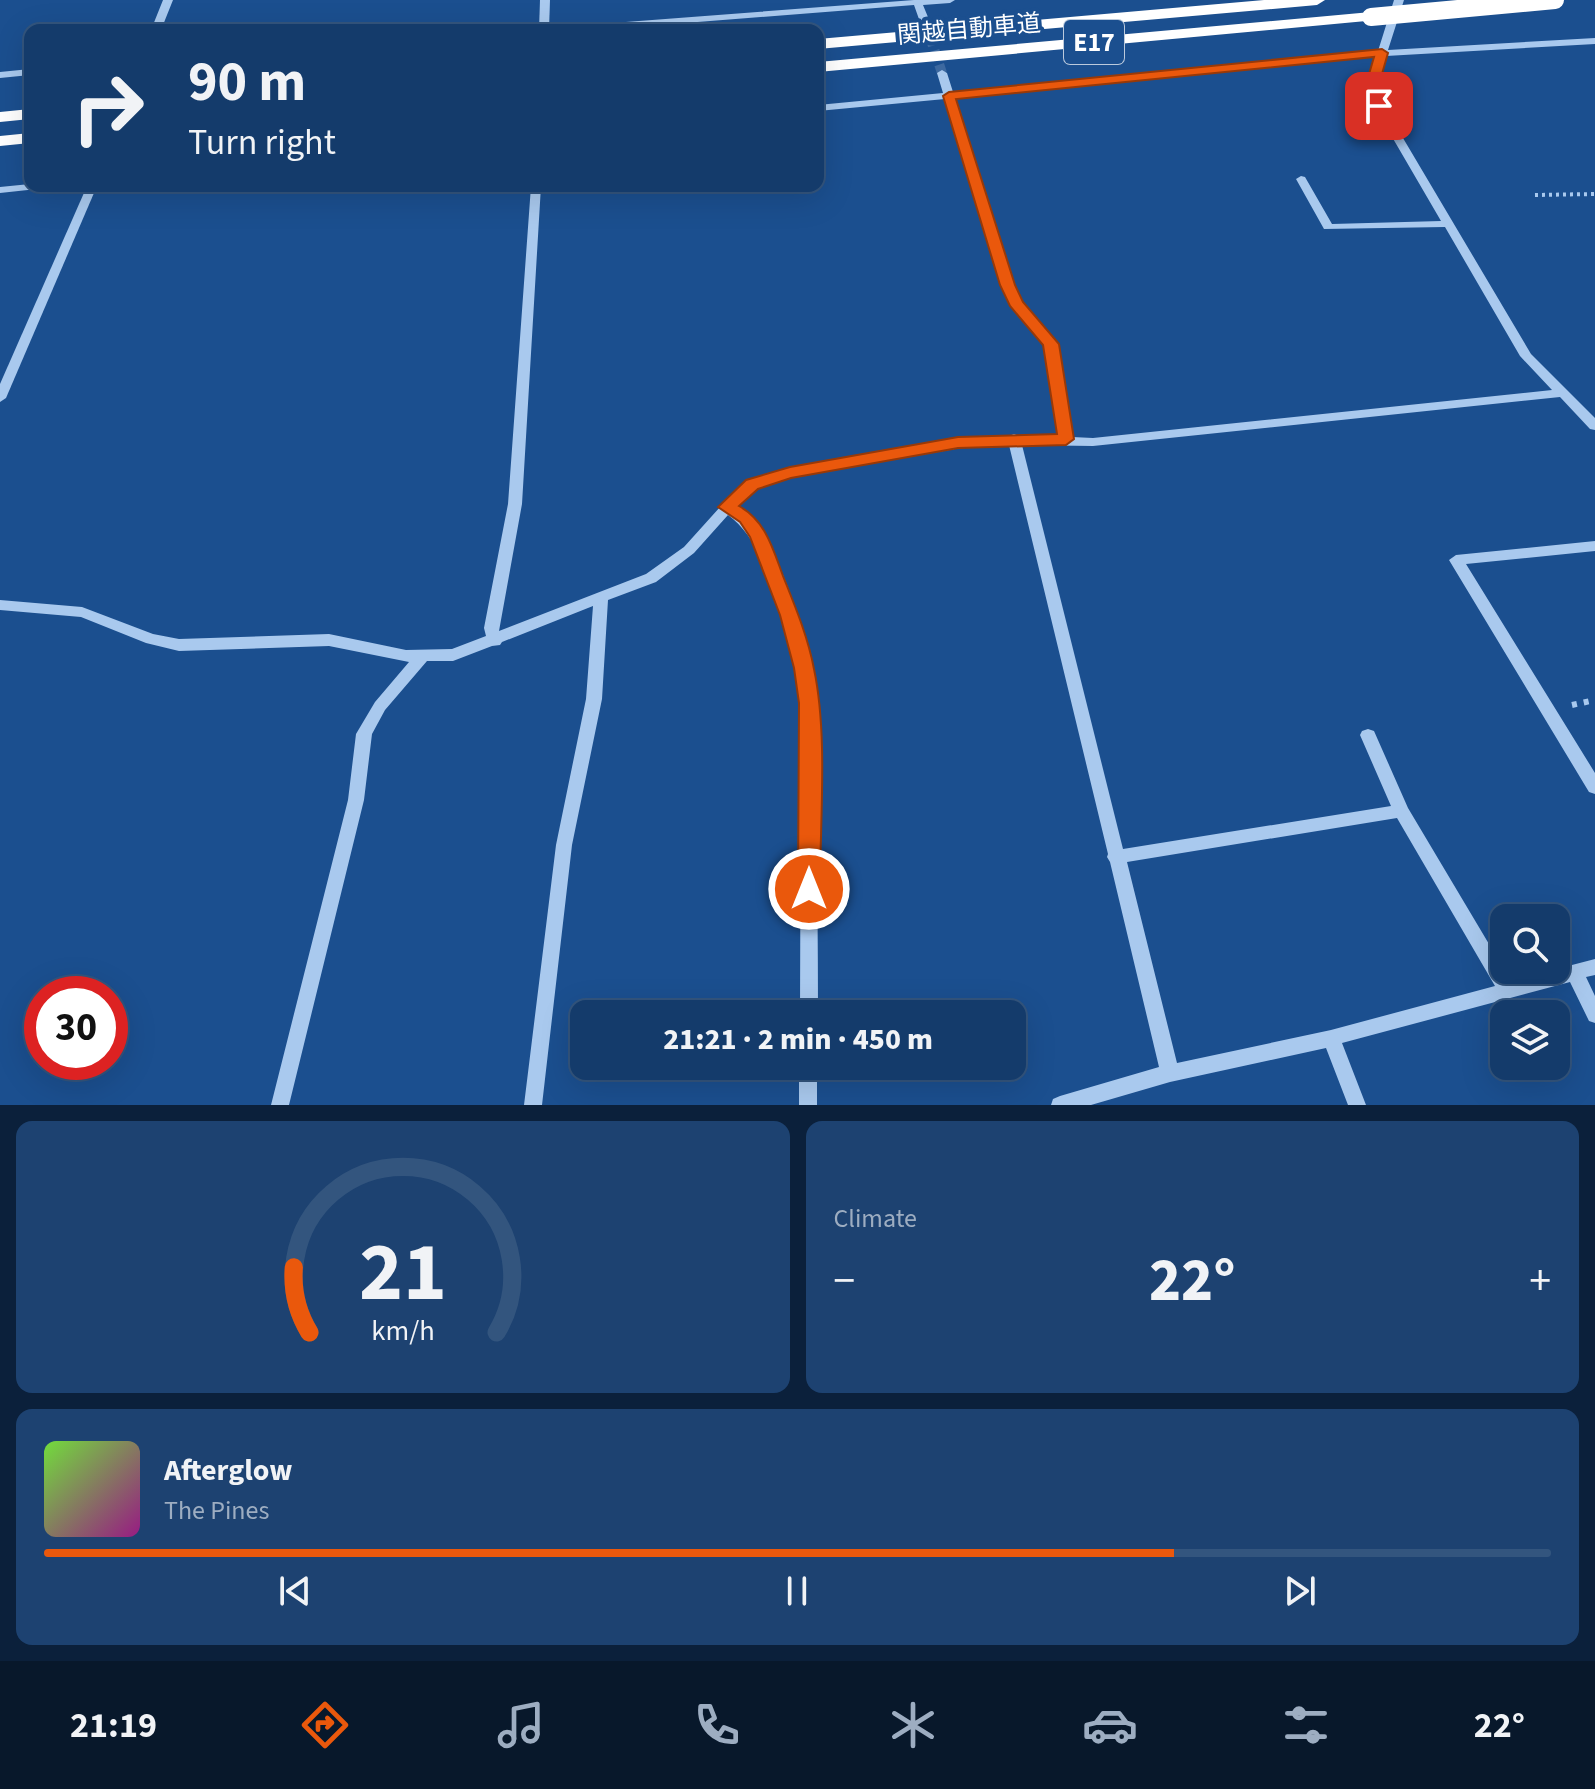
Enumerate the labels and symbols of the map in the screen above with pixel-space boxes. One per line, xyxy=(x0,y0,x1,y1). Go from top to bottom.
street label: 関越自動車道 xyxy=(896,6,1042,53)
road number: E17 xyxy=(1064,20,1124,64)
pin xyxy=(1345,72,1413,140)
position arrow xyxy=(767,847,851,931)
speed limit sign: 30 xyxy=(24,976,128,1080)

